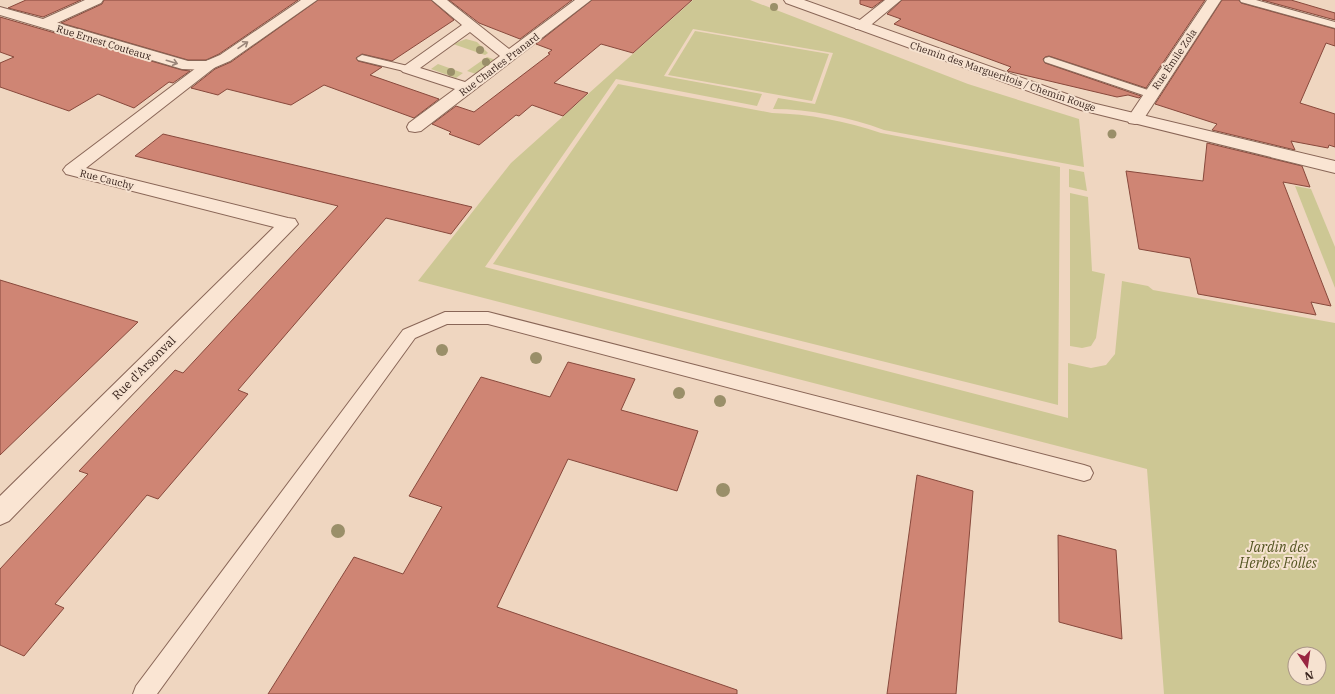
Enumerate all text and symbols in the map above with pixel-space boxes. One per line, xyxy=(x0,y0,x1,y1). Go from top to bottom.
street label: Rue Ernest Couteaux xyxy=(55,22,153,63)
street label: Rue Émile Zola xyxy=(1149,26,1200,92)
street label: Rue Charles Pranard xyxy=(457,30,542,99)
street label: Chemin des Margueritois / Chemin Rouge xyxy=(908,39,1097,114)
one-way arrow xyxy=(237,41,248,49)
one-way arrow xyxy=(165,59,178,66)
street label: Rue Cauchy xyxy=(79,167,136,193)
street label: Rue d'Arsonval xyxy=(109,332,179,403)
park label: Jardin des Herbes Folles xyxy=(1238,538,1318,572)
north arrow xyxy=(1287,646,1327,686)
text: N xyxy=(1303,668,1315,684)

